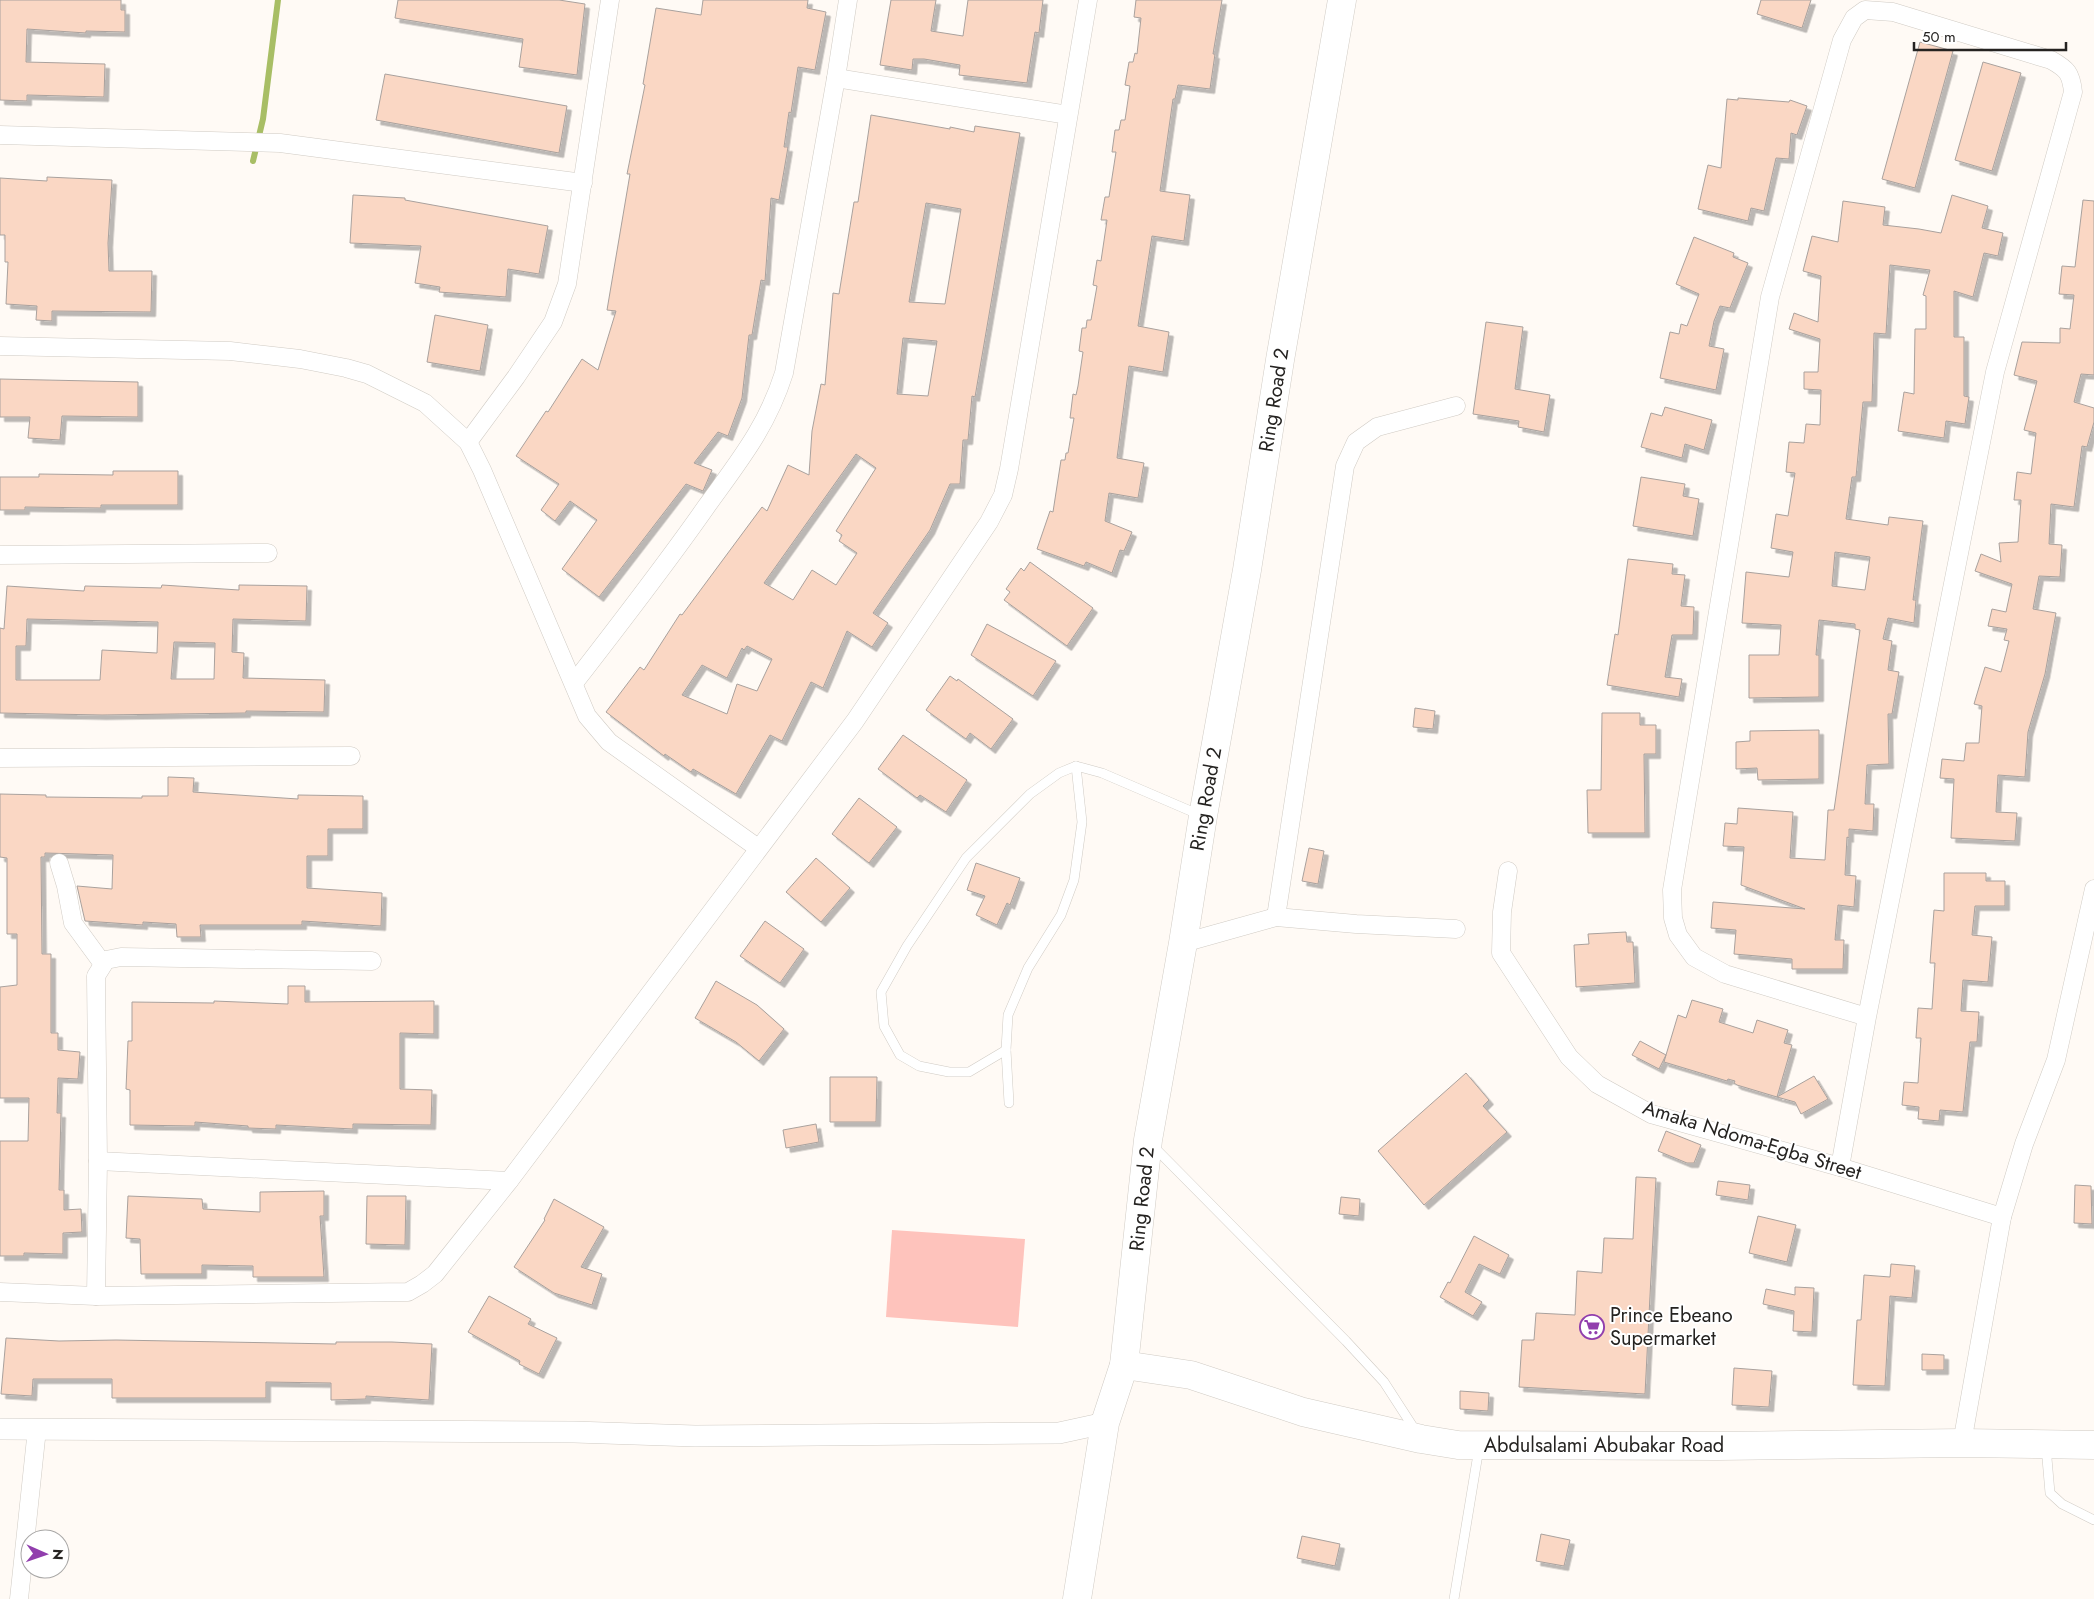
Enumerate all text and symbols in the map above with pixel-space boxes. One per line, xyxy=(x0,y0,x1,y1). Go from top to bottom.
scale bar xyxy=(1914,20,2066,52)
text: 50 m xyxy=(1922,26,1956,48)
street label: Ring Road 2 xyxy=(1251,346,1297,454)
street label: Ring Road 2 xyxy=(1183,745,1229,853)
street label: Amaka Ndoma-Egba Street xyxy=(1639,1093,1865,1187)
street label: Ring Road 2 xyxy=(1122,1145,1162,1253)
place label: Prince Ebeano Supermarket xyxy=(1610,1301,1733,1353)
supermarket icon: Prince Ebeano Supermarket xyxy=(1579,1314,1605,1340)
street label: Abdulsalami Abubakar Road xyxy=(1484,1431,1724,1460)
north arrow xyxy=(20,1529,70,1579)
text: N xyxy=(48,1549,68,1560)

